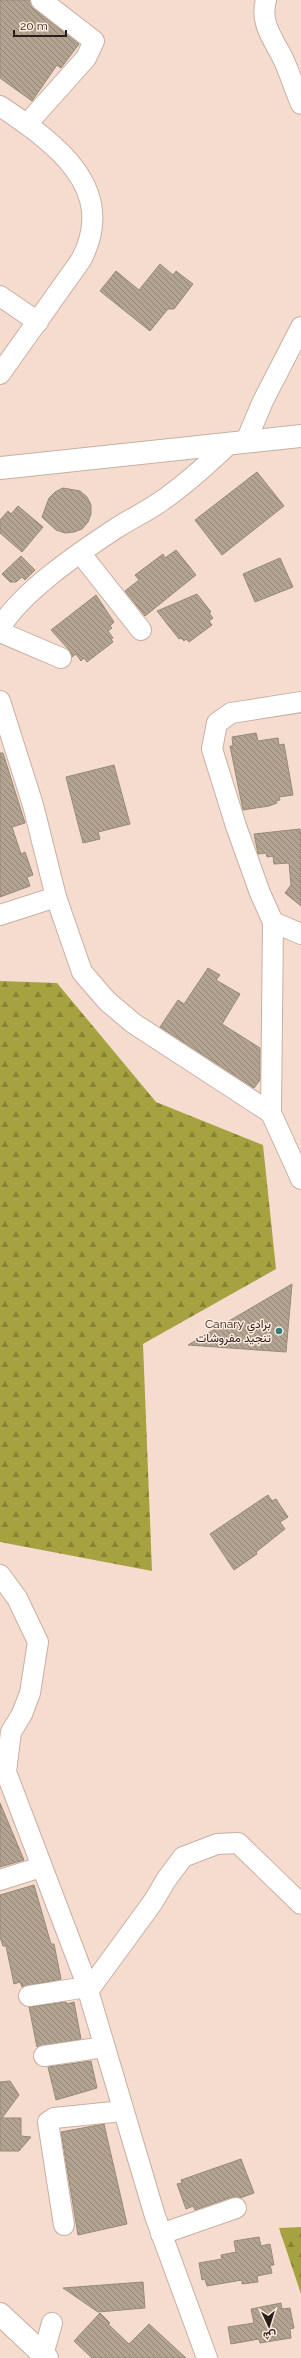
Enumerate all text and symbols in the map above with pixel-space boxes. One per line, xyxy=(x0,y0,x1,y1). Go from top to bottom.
scale bar xyxy=(14,12,66,38)
text: 20 m xyxy=(20,19,48,33)
place label: Canary برادي تنجيد مفروشات xyxy=(196,1317,271,1346)
marker: Canary برادي تنجيد مفروشات xyxy=(274,1326,284,1336)
north arrow xyxy=(249,2306,289,2346)
text: ش xyxy=(263,2329,277,2342)

